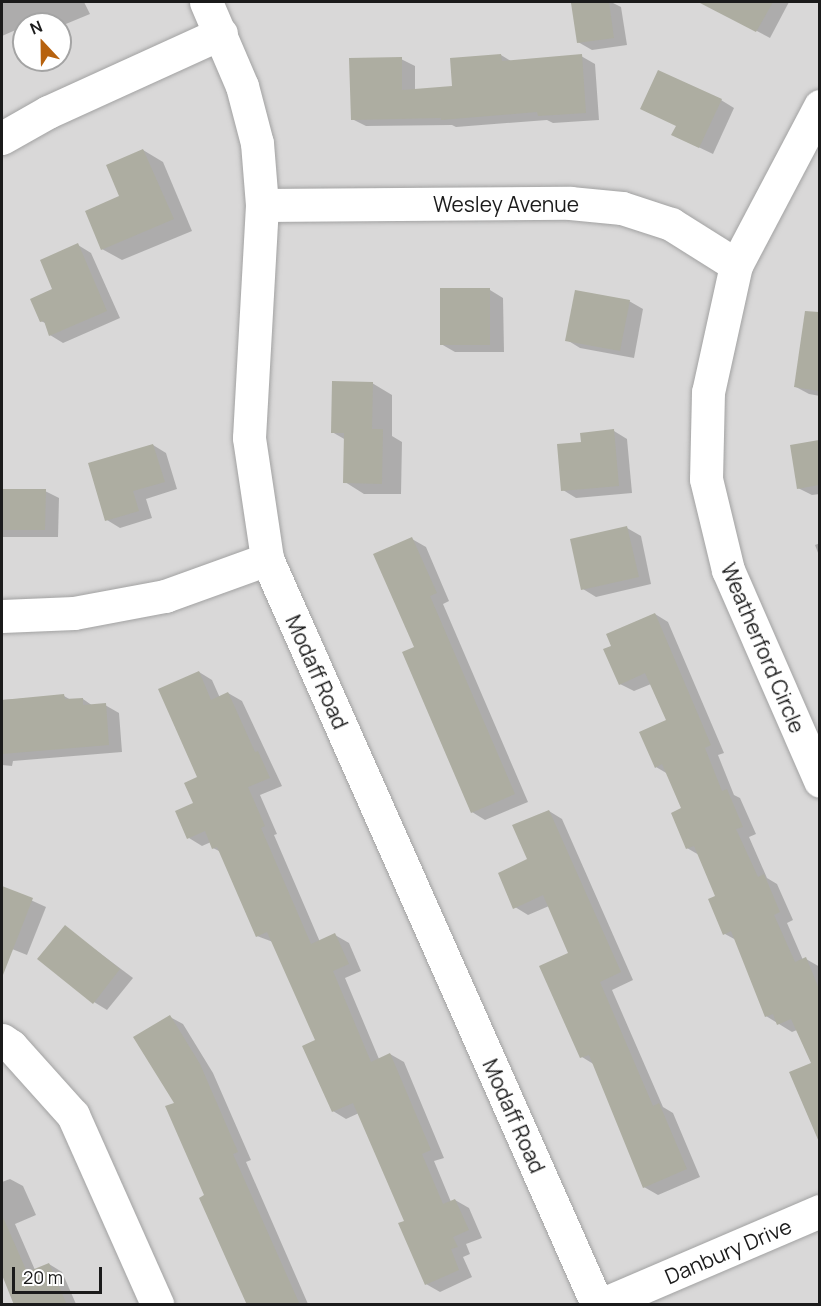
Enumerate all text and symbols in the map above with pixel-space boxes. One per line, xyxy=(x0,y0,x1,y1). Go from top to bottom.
north arrow xyxy=(12,12,72,72)
text: N xyxy=(27,15,45,40)
street label: Wesley Avenue xyxy=(433,191,579,217)
street label: Weatherford Circle xyxy=(716,559,810,737)
street label: Modaff Road xyxy=(281,611,353,733)
street label: Modaff Road xyxy=(478,1055,550,1177)
street label: Danbury Drive xyxy=(661,1213,795,1289)
scale bar xyxy=(15,1255,105,1293)
text: 20 m xyxy=(23,1265,63,1289)

